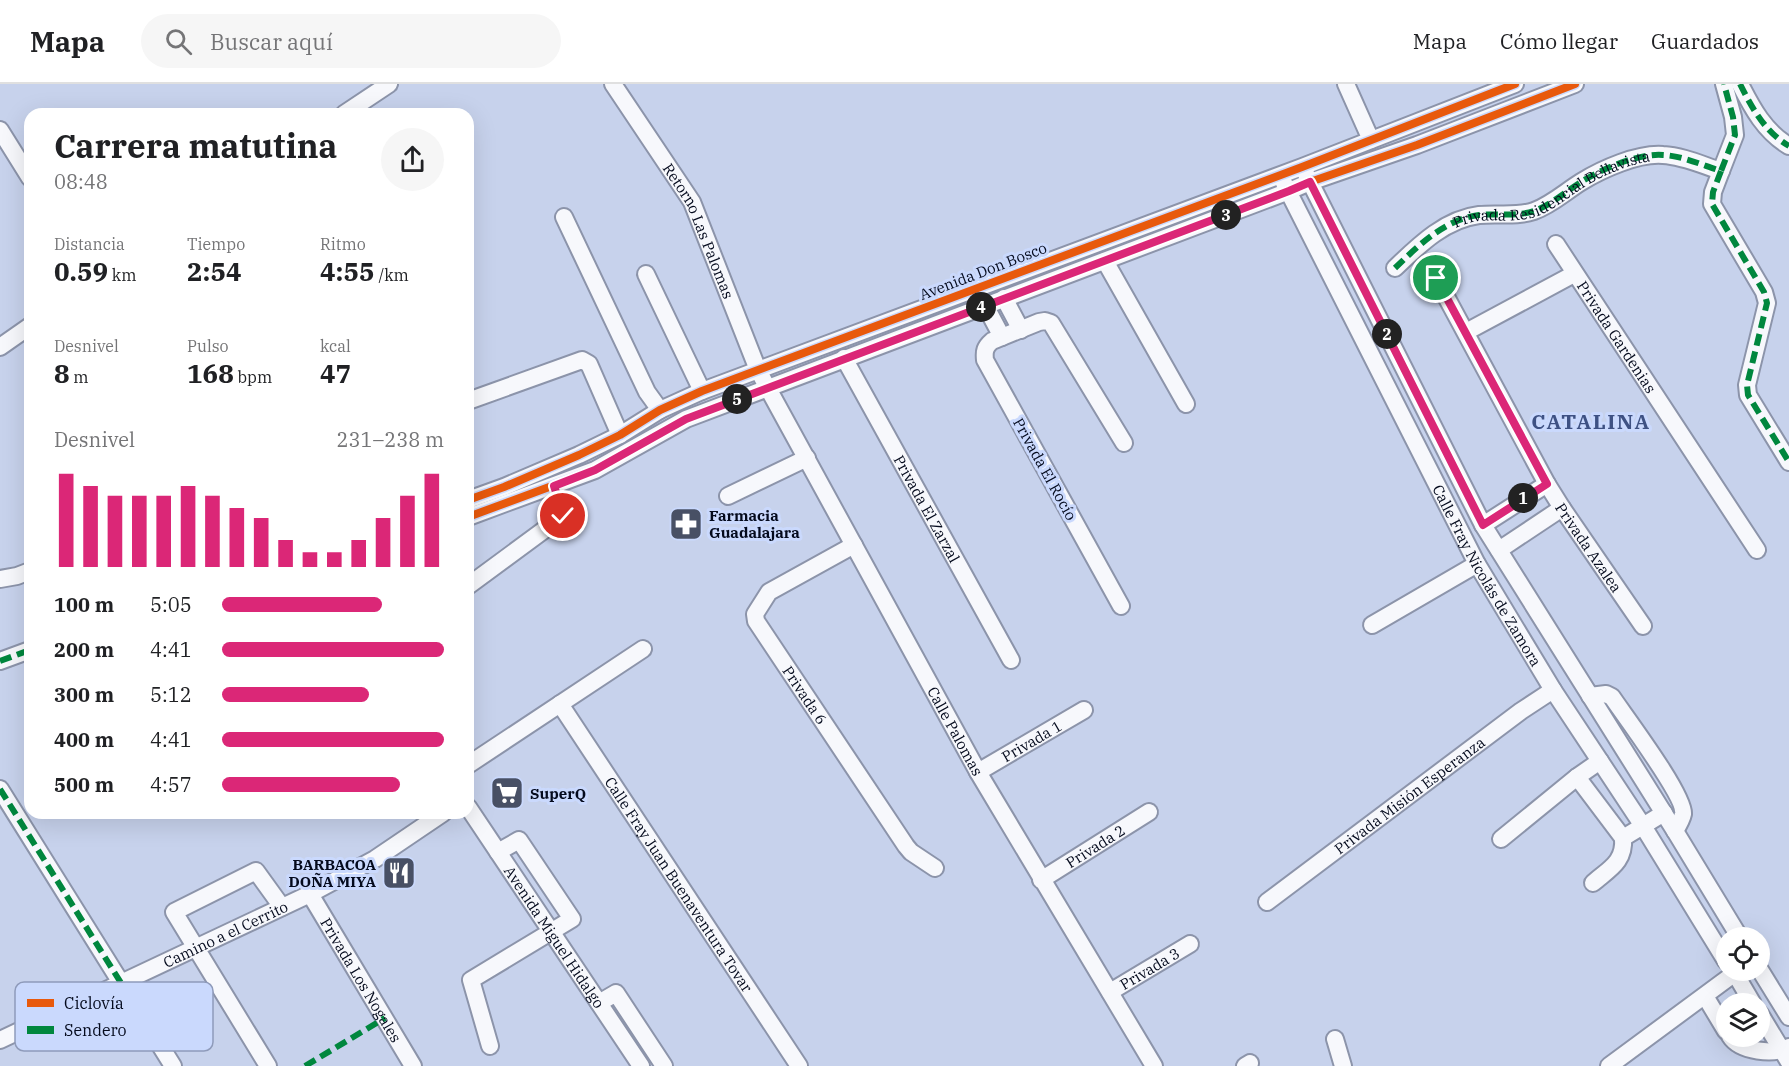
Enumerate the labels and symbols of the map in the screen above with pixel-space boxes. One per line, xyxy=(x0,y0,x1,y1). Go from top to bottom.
street label: Privada Residencial Bellavista xyxy=(1450,146,1651,231)
street label: Retorno Las Palomas xyxy=(659,159,739,301)
pin: 3 xyxy=(1211,200,1241,230)
street label: Avenida Don Bosco xyxy=(917,238,1049,304)
pin xyxy=(1410,252,1461,303)
street label: Privada Gardenias xyxy=(1573,277,1661,396)
pin: 4 xyxy=(966,292,996,322)
pin: 2 xyxy=(1372,319,1402,349)
pin: 5 xyxy=(722,384,752,414)
district label: CATALINA xyxy=(1531,407,1651,435)
street label: Privada El Rocío xyxy=(1009,414,1081,524)
street label: Privada El Zarzal xyxy=(890,451,965,566)
street label: Calle Fray Nicolás de Zamora xyxy=(1429,481,1546,670)
pin: 1 xyxy=(1508,483,1538,513)
pin xyxy=(537,490,588,541)
street label: Privada Azalea xyxy=(1551,499,1626,596)
pharmacy icon: Farmacia Guadalajara xyxy=(668,506,704,542)
place label: Farmacia Guadalajara xyxy=(709,506,800,542)
street label: Privada 6 xyxy=(779,662,832,728)
street label: Calle Palomas xyxy=(924,683,988,779)
street label: Privada 1 xyxy=(998,716,1065,766)
street label: Privada Misión Esperanza xyxy=(1330,732,1488,858)
street label: Calle Fray Juan Buenaventura Tovar xyxy=(601,773,757,996)
supermarket icon: SuperQ xyxy=(489,775,525,811)
place label: SuperQ xyxy=(530,784,586,803)
street label: Privada 2 xyxy=(1062,820,1128,872)
place label: BARBACOA DOÑA MIYA xyxy=(289,855,377,891)
restaurant icon: BARBACOA DOÑA MIYA xyxy=(381,855,417,891)
street label: Avenida Miguel Hidalgo xyxy=(500,862,609,1012)
street label: Camino a el Cerrito xyxy=(160,896,291,971)
street label: Privada Los Nogales xyxy=(317,914,406,1046)
street label: Privada 3 xyxy=(1116,943,1183,994)
legend xyxy=(15,982,213,1051)
text: Ciclovía xyxy=(64,993,124,1013)
text: Sendero xyxy=(64,1020,127,1040)

